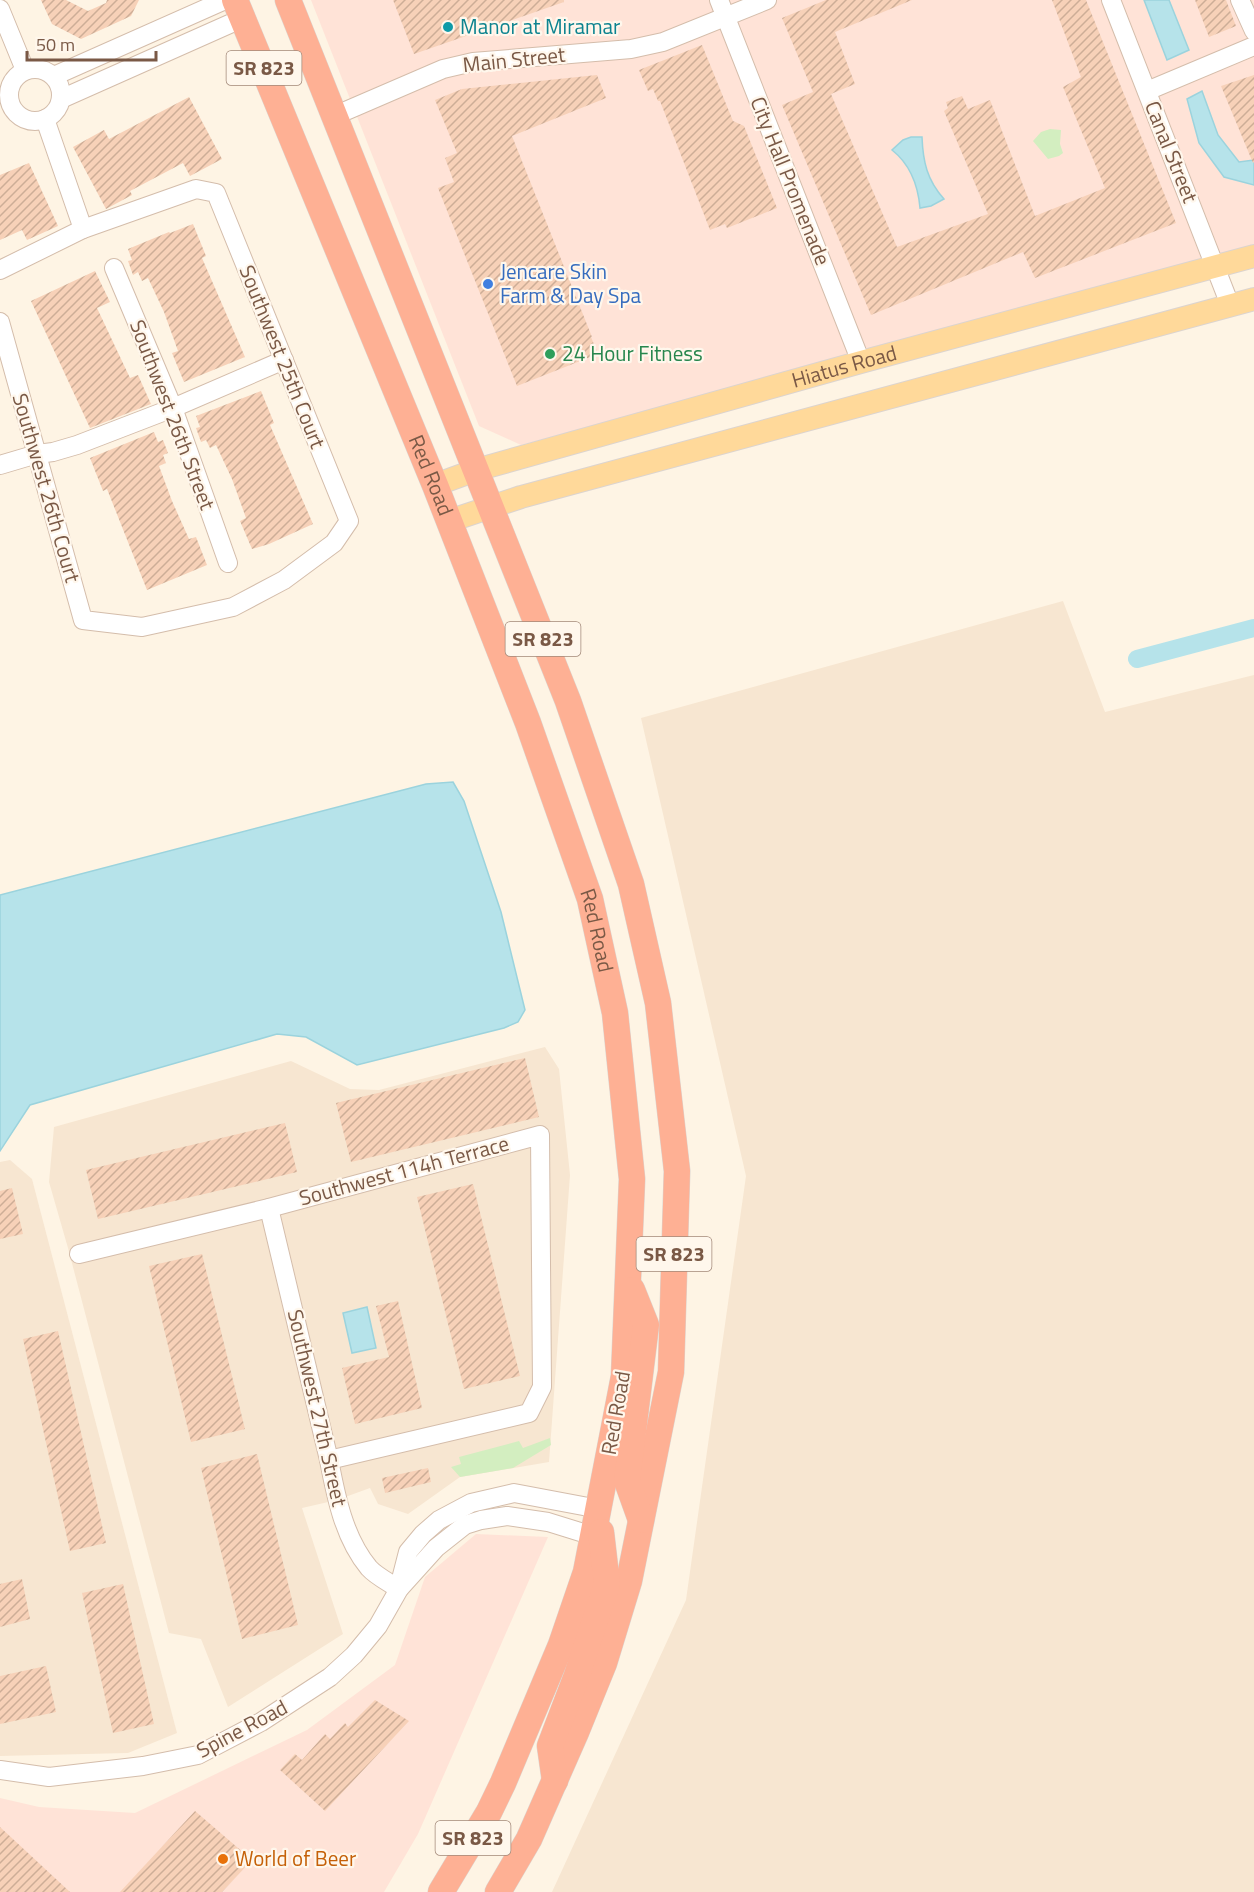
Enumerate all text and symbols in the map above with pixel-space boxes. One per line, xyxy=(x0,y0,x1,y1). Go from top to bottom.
place label: Manor at Miramar xyxy=(460,10,620,42)
marker: Manor at Miramar xyxy=(441,20,455,34)
scale bar xyxy=(27,24,156,62)
text: 50 m xyxy=(36,31,75,58)
street label: Main Street xyxy=(461,38,567,80)
road number: SR 823 xyxy=(226,51,302,85)
street label: City Hall Promenade xyxy=(742,91,839,270)
street label: Canal Street xyxy=(1137,96,1207,208)
place label: Jencare Skin Farm & Day Spa xyxy=(500,255,642,311)
street label: Southwest 25th Court xyxy=(232,260,335,454)
marker: Jencare Skin Farm & Day Spa xyxy=(481,277,495,291)
street label: Southwest 26th Street xyxy=(122,315,224,515)
street label: Hiatus Road xyxy=(788,336,900,396)
place label: 24 Hour Fitness xyxy=(562,337,703,369)
marker: 24 Hour Fitness xyxy=(543,347,557,361)
street label: Southwest 26th Court xyxy=(5,389,89,587)
street label: Red Road xyxy=(401,430,462,520)
road number: SR 823 xyxy=(506,622,580,656)
street label: Red Road xyxy=(573,884,623,975)
street label: Southwest 114h Terrace xyxy=(295,1127,512,1213)
road number: SR 823 xyxy=(636,1237,712,1271)
street label: Southwest 27th Street xyxy=(280,1306,356,1510)
street label: Red Road xyxy=(592,1368,638,1457)
street label: Spine Road xyxy=(190,1691,293,1765)
road number: SR 823 xyxy=(436,1821,510,1855)
place label: World of Beer xyxy=(235,1842,356,1874)
marker: World of Beer xyxy=(216,1852,230,1866)

